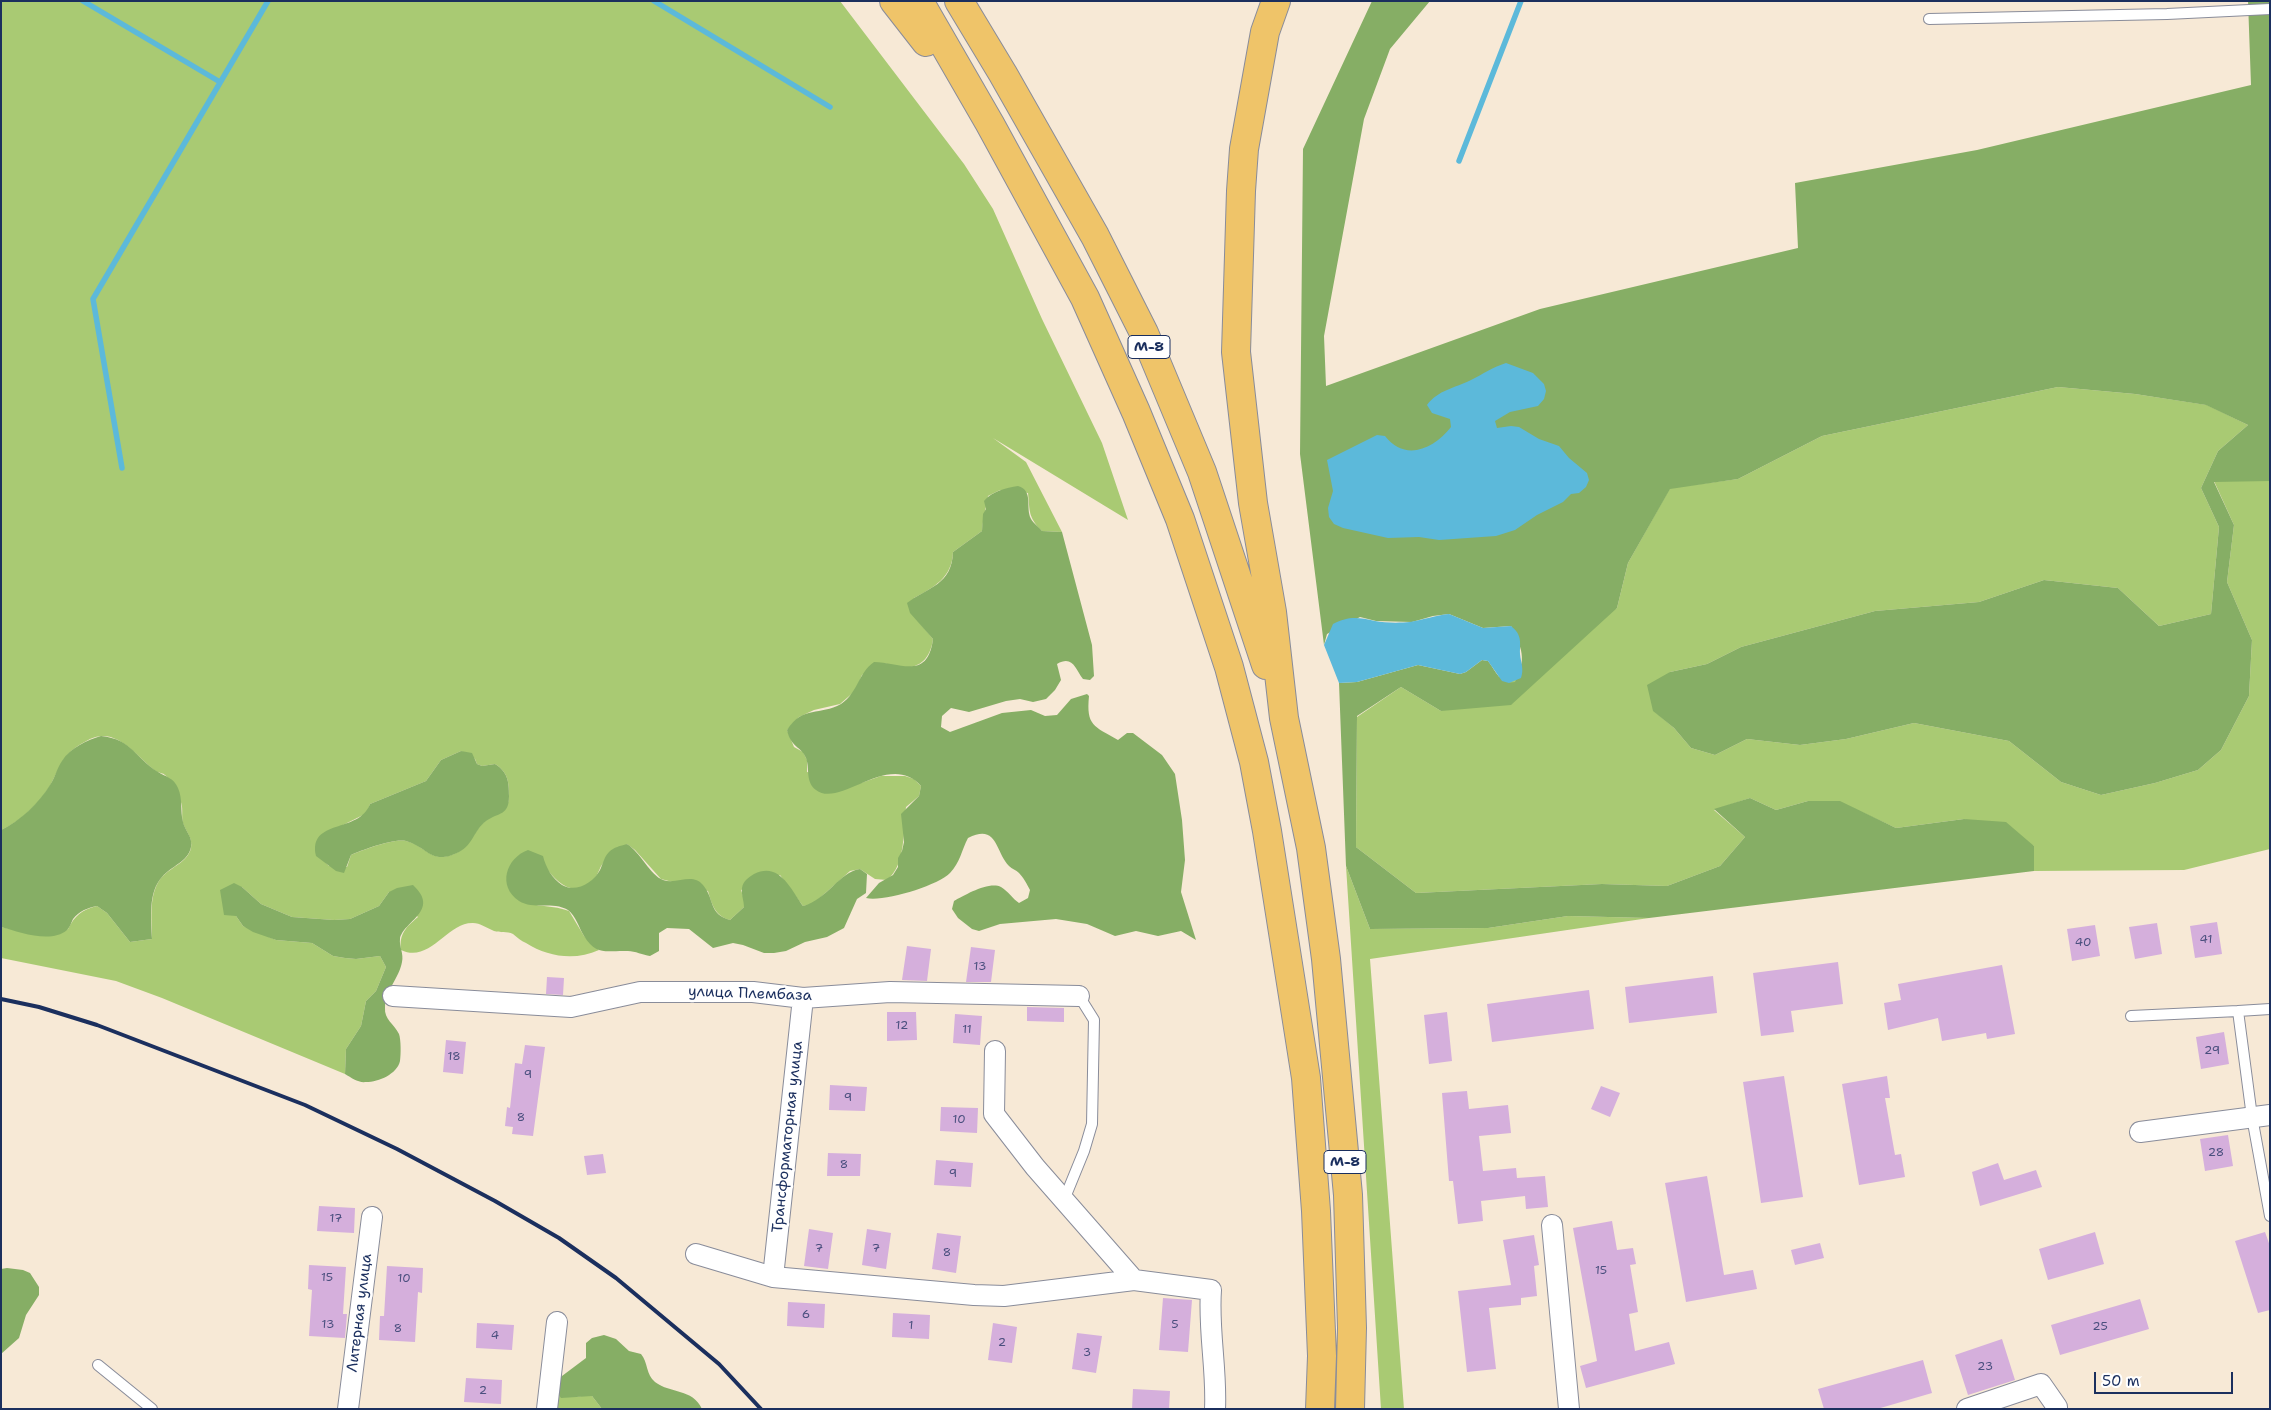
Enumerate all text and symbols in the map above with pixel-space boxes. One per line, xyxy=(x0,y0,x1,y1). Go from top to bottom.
road number: М-8 xyxy=(1128,336,1170,358)
house number: 41 xyxy=(2200,933,2212,947)
house number: 40 xyxy=(2075,936,2091,950)
house number: 13 xyxy=(974,960,986,974)
street label: улица Плембаза xyxy=(688,983,812,1005)
house number: 12 xyxy=(896,1019,908,1033)
house number: 11 xyxy=(962,1023,972,1037)
street label: Трансформаторная улица xyxy=(769,1040,807,1234)
house number: 29 xyxy=(2204,1044,2220,1058)
house number: 18 xyxy=(447,1050,461,1064)
house number: 9 xyxy=(524,1068,532,1082)
house number: 9 xyxy=(844,1091,852,1105)
house number: 8 xyxy=(517,1111,525,1125)
house number: 10 xyxy=(952,1113,966,1127)
house number: 28 xyxy=(2208,1146,2224,1160)
road number: М-8 xyxy=(1324,1150,1366,1174)
house number: 8 xyxy=(840,1158,848,1172)
house number: 9 xyxy=(949,1167,957,1181)
house number: 17 xyxy=(330,1212,342,1226)
house number: 7 xyxy=(815,1242,823,1256)
house number: 7 xyxy=(872,1242,880,1256)
house number: 8 xyxy=(943,1246,951,1260)
street label: Литерная улица xyxy=(344,1253,376,1373)
house number: 15 xyxy=(1595,1264,1607,1278)
house number: 15 xyxy=(321,1271,333,1285)
house number: 10 xyxy=(397,1272,411,1286)
house number: 6 xyxy=(802,1308,810,1322)
house number: 13 xyxy=(322,1318,334,1332)
house number: 5 xyxy=(1171,1318,1179,1332)
house number: 1 xyxy=(908,1319,914,1333)
house number: 25 xyxy=(2092,1320,2108,1334)
house number: 8 xyxy=(394,1322,402,1336)
house number: 4 xyxy=(491,1329,499,1343)
house number: 2 xyxy=(998,1336,1006,1350)
house number: 3 xyxy=(1083,1346,1091,1360)
house number: 23 xyxy=(1977,1360,1993,1374)
scale bar xyxy=(2096,1362,2235,1394)
text: 50 m xyxy=(2102,1371,2140,1391)
house number: 2 xyxy=(479,1384,487,1398)

